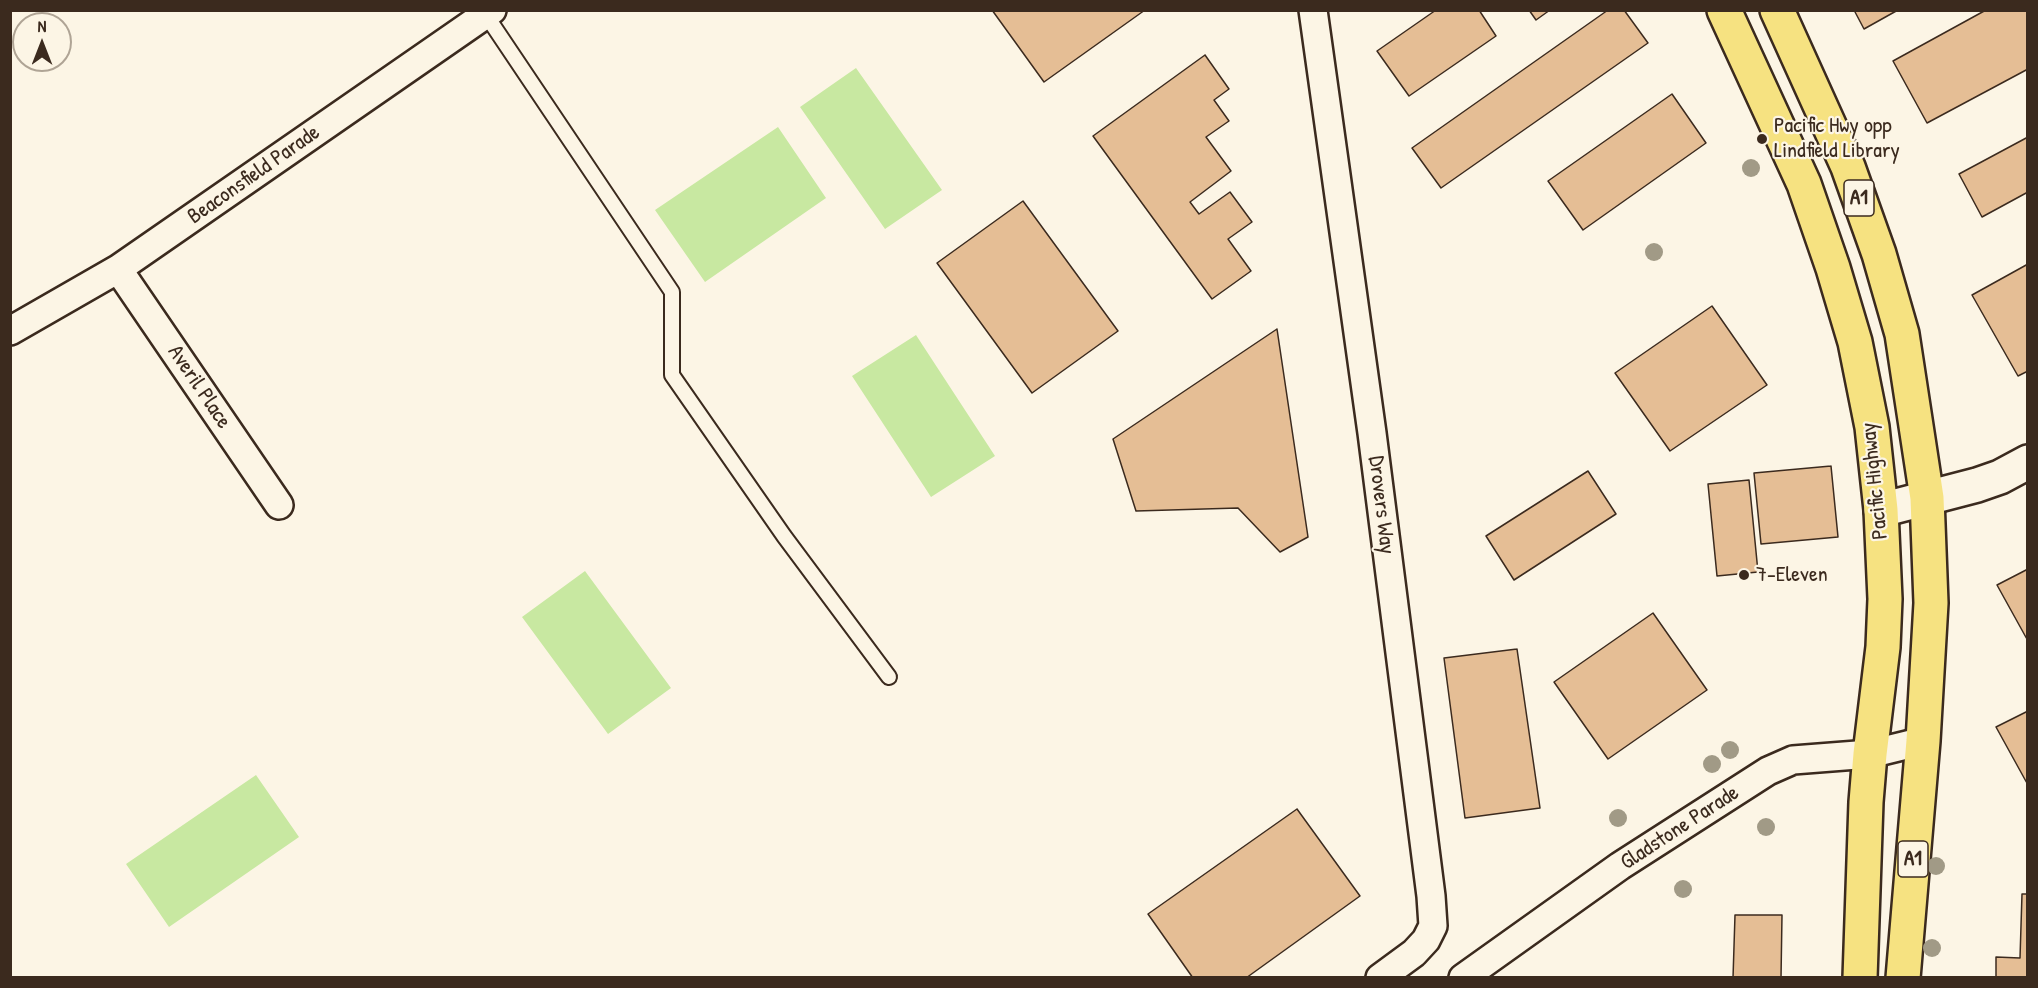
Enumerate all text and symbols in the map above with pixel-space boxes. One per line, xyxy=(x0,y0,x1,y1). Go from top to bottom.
north arrow xyxy=(12,12,72,72)
text: N xyxy=(38,15,46,37)
place label: Pacific Hwy opp Lindfield Library xyxy=(1774,113,1900,164)
street label: Beaconsfield Parade xyxy=(183,120,325,230)
marker: Pacific Hwy opp Lindfield Library xyxy=(1755,132,1769,146)
road number: A1 xyxy=(1844,180,1874,216)
street label: Averil Place xyxy=(162,340,236,434)
street label: Pacific Highway xyxy=(1856,421,1894,541)
street label: Drovers Way xyxy=(1362,454,1400,556)
place label: 7-Eleven xyxy=(1756,562,1828,588)
marker: 7-Eleven xyxy=(1737,568,1751,582)
street label: Gladstone Parade xyxy=(1616,780,1744,876)
road number: A1 xyxy=(1898,841,1928,877)

